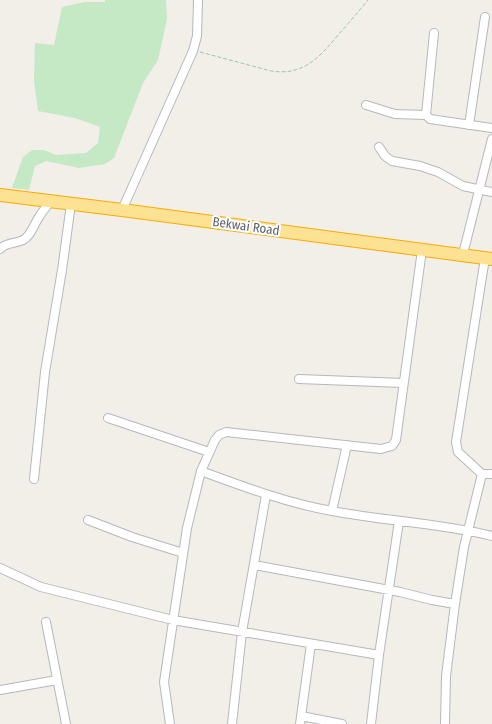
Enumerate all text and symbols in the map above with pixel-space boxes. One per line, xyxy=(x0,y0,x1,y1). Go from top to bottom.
street label: Bekwai Road xyxy=(211,214,281,238)

